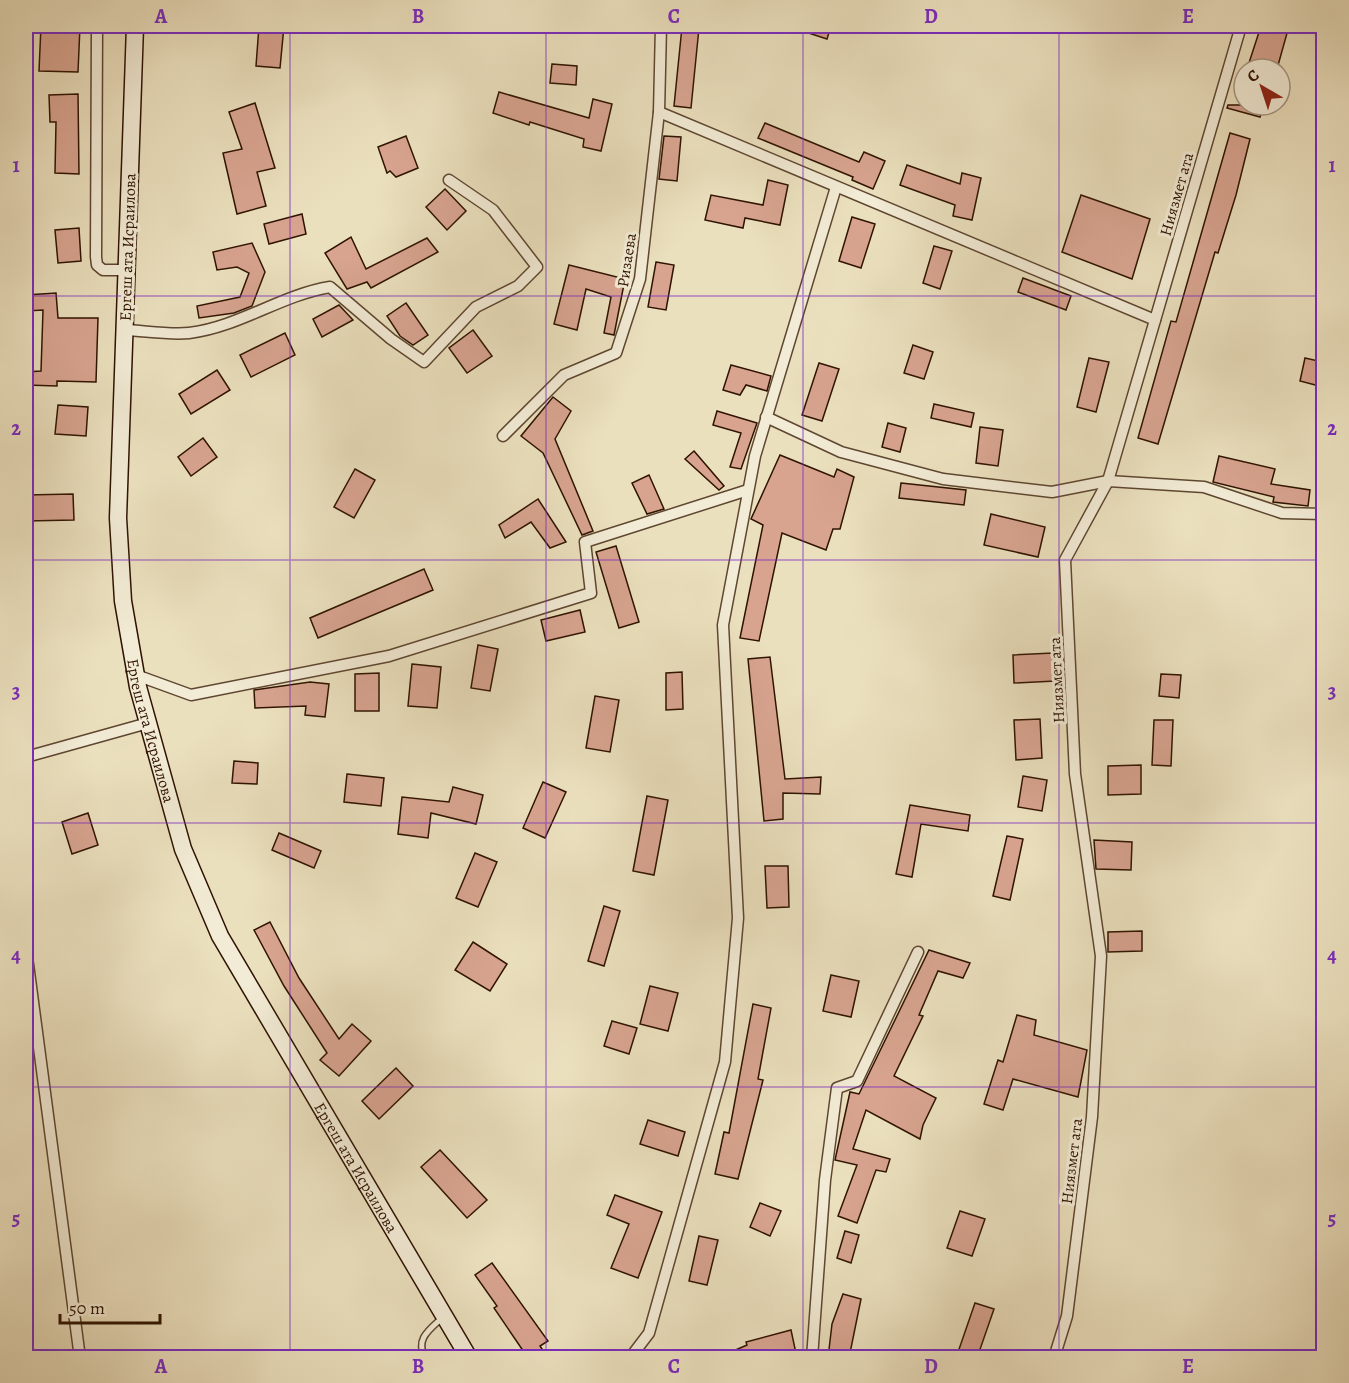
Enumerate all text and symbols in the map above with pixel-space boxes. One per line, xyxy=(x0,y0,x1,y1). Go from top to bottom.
text: A xyxy=(154,3,168,30)
text: B xyxy=(412,3,424,30)
text: C xyxy=(668,3,680,30)
text: D xyxy=(924,3,938,30)
text: E xyxy=(1182,3,1194,30)
north arrow xyxy=(1232,57,1292,117)
text: С xyxy=(1242,64,1264,88)
street label: Ниязмет ата xyxy=(1155,149,1200,239)
text: 1 xyxy=(12,152,20,179)
text: 1 xyxy=(1328,152,1336,179)
street label: Ергеш ата Исраилова xyxy=(114,172,142,321)
street label: Ризаева xyxy=(612,231,642,289)
text: 2 xyxy=(11,415,21,442)
text: 2 xyxy=(1327,415,1337,442)
street label: Ниязмет ата xyxy=(1044,636,1070,723)
street label: Ергеш ата Исраилова xyxy=(121,657,180,806)
text: 3 xyxy=(12,678,20,705)
text: 3 xyxy=(1328,678,1336,705)
text: 4 xyxy=(11,942,21,969)
text: 4 xyxy=(1327,942,1337,969)
street label: Ергеш ата Исраилова xyxy=(309,1098,403,1238)
street label: Ниязмет ата xyxy=(1056,1116,1088,1205)
text: 5 xyxy=(12,1205,20,1232)
text: 5 xyxy=(1328,1205,1336,1232)
scale bar xyxy=(60,1287,160,1325)
text: 50 m xyxy=(69,1296,105,1320)
text: A xyxy=(154,1353,168,1380)
text: B xyxy=(412,1353,424,1380)
text: C xyxy=(668,1353,680,1380)
text: D xyxy=(924,1353,938,1380)
text: E xyxy=(1182,1353,1194,1380)

